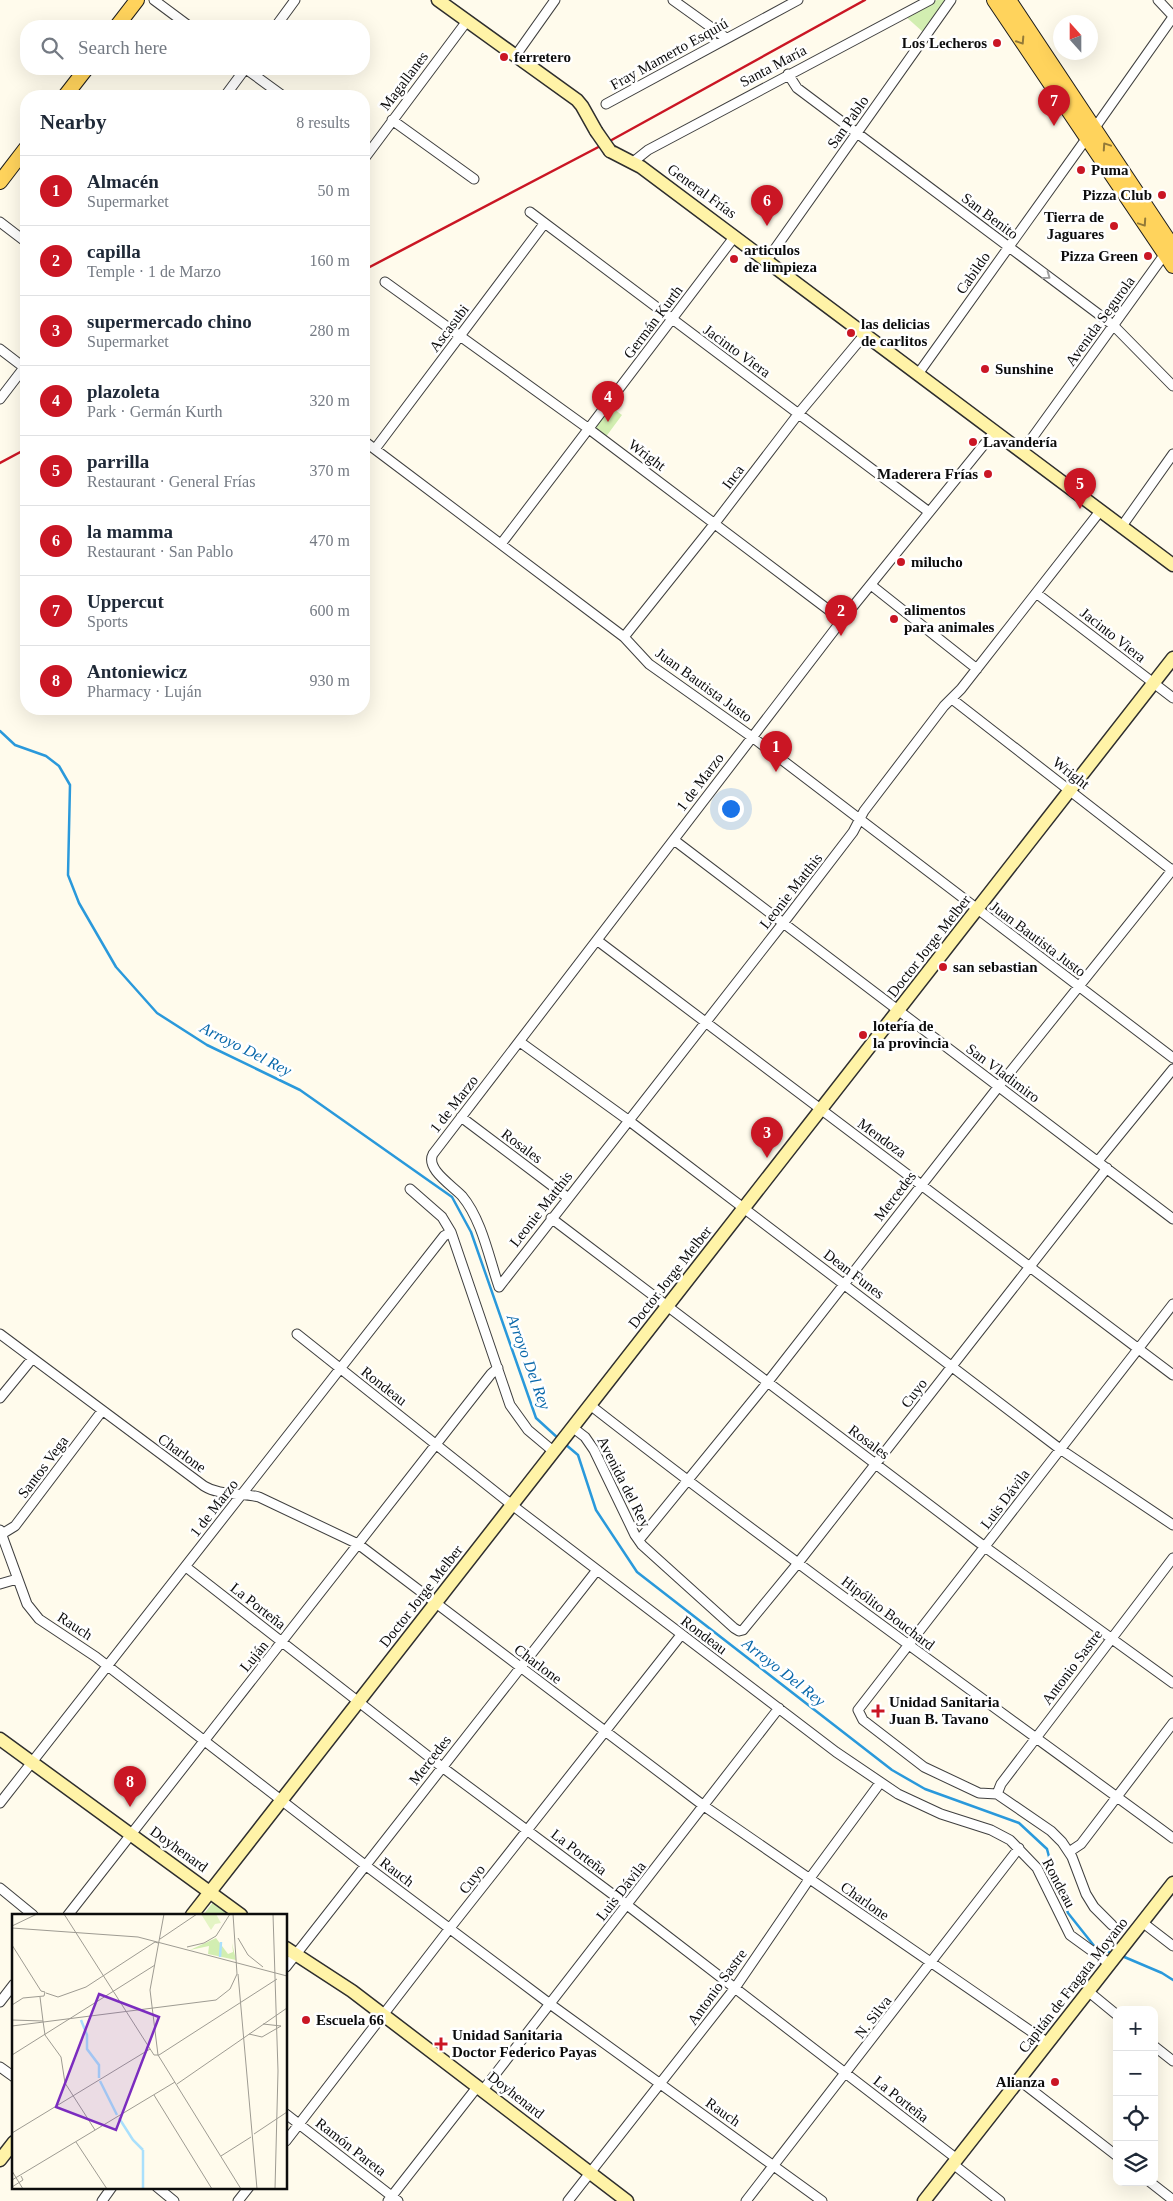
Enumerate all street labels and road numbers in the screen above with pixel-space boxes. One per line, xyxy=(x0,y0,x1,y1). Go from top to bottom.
street label: Fray Mamerto Esquiú xyxy=(608,15,731,93)
street label: Santa María xyxy=(737,42,809,90)
street label: Magallanes xyxy=(377,48,431,113)
street label: San Pablo xyxy=(824,93,872,151)
street label: General Frías xyxy=(664,161,740,221)
street label: San Benito xyxy=(959,190,1021,242)
street label: Cabildo xyxy=(953,249,993,297)
street label: Avenida Segurola xyxy=(1062,273,1138,369)
street label: Germán Kurth xyxy=(620,282,686,362)
street label: Ascasubi xyxy=(426,301,472,355)
street label: Jacinto Viera xyxy=(701,321,774,381)
street label: Wright xyxy=(625,436,669,474)
street label: Inca xyxy=(719,462,747,492)
street label: Jacinto Viera xyxy=(1077,605,1149,666)
street label: Juan Bautista Justo xyxy=(653,645,755,725)
street label: 1 de Marzo xyxy=(673,750,727,814)
street label: Wright xyxy=(1050,754,1093,793)
street label: Leonie Matthis xyxy=(757,850,825,932)
street label: Doctor Jorge Melber xyxy=(884,892,974,1000)
street label: Juan Bautista Justo xyxy=(987,898,1089,980)
street label: San Vladimiro xyxy=(963,1040,1043,1106)
street label: 1 de Marzo xyxy=(427,1072,481,1136)
street label: Mendoza xyxy=(855,1115,910,1161)
street label: Rosales xyxy=(499,1126,546,1167)
street label: Leonie Matthis xyxy=(507,1168,575,1250)
street label: Mercedes xyxy=(871,1168,919,1224)
street label: Doctor Jorge Melber xyxy=(625,1223,715,1331)
street label: Dean Funes xyxy=(821,1246,887,1302)
street label: Rondeau xyxy=(358,1363,410,1409)
street label: Cuyo xyxy=(898,1375,930,1411)
street label: Rosales xyxy=(846,1422,893,1463)
street label: Charlone xyxy=(155,1430,209,1476)
street label: Santos Vega xyxy=(14,1433,72,1501)
street label: Avenida del Rey xyxy=(594,1434,654,1530)
street label: Luis Dávila xyxy=(977,1466,1033,1532)
street label: 1 de Marzo xyxy=(187,1476,241,1540)
street label: Doctor Jorge Melber xyxy=(376,1542,466,1650)
street label: Hipólito Bouchard xyxy=(838,1573,938,1653)
street label: La Porteña xyxy=(227,1580,289,1633)
street label: Rauch xyxy=(55,1609,96,1643)
street label: Rondeau xyxy=(678,1613,731,1658)
street label: Antonio Sastre xyxy=(1039,1626,1106,1708)
street label: Luján xyxy=(237,1637,272,1675)
street label: Charlone xyxy=(511,1641,565,1687)
street label: Mercedes xyxy=(406,1732,454,1788)
street label: Doyhenard xyxy=(147,1823,211,1875)
street label: La Porteña xyxy=(548,1826,610,1878)
street label: Rauch xyxy=(377,1854,418,1890)
street label: Rondeau xyxy=(1039,1856,1079,1911)
street label: Luis Dávila xyxy=(593,1858,649,1924)
street label: Cuyo xyxy=(456,1861,488,1897)
street label: Charlone xyxy=(838,1879,892,1924)
street label: Capitán de Fragata Moyano xyxy=(1015,1914,1131,2056)
street label: Antonio Sastre xyxy=(684,1946,750,2028)
street label: N. Silva xyxy=(852,1992,895,2041)
street label: Doyhenard xyxy=(485,2068,548,2122)
street label: La Porteña xyxy=(870,2073,932,2126)
street label: Rauch xyxy=(703,2094,744,2130)
street label: Ramón Pareta xyxy=(313,2115,390,2180)

